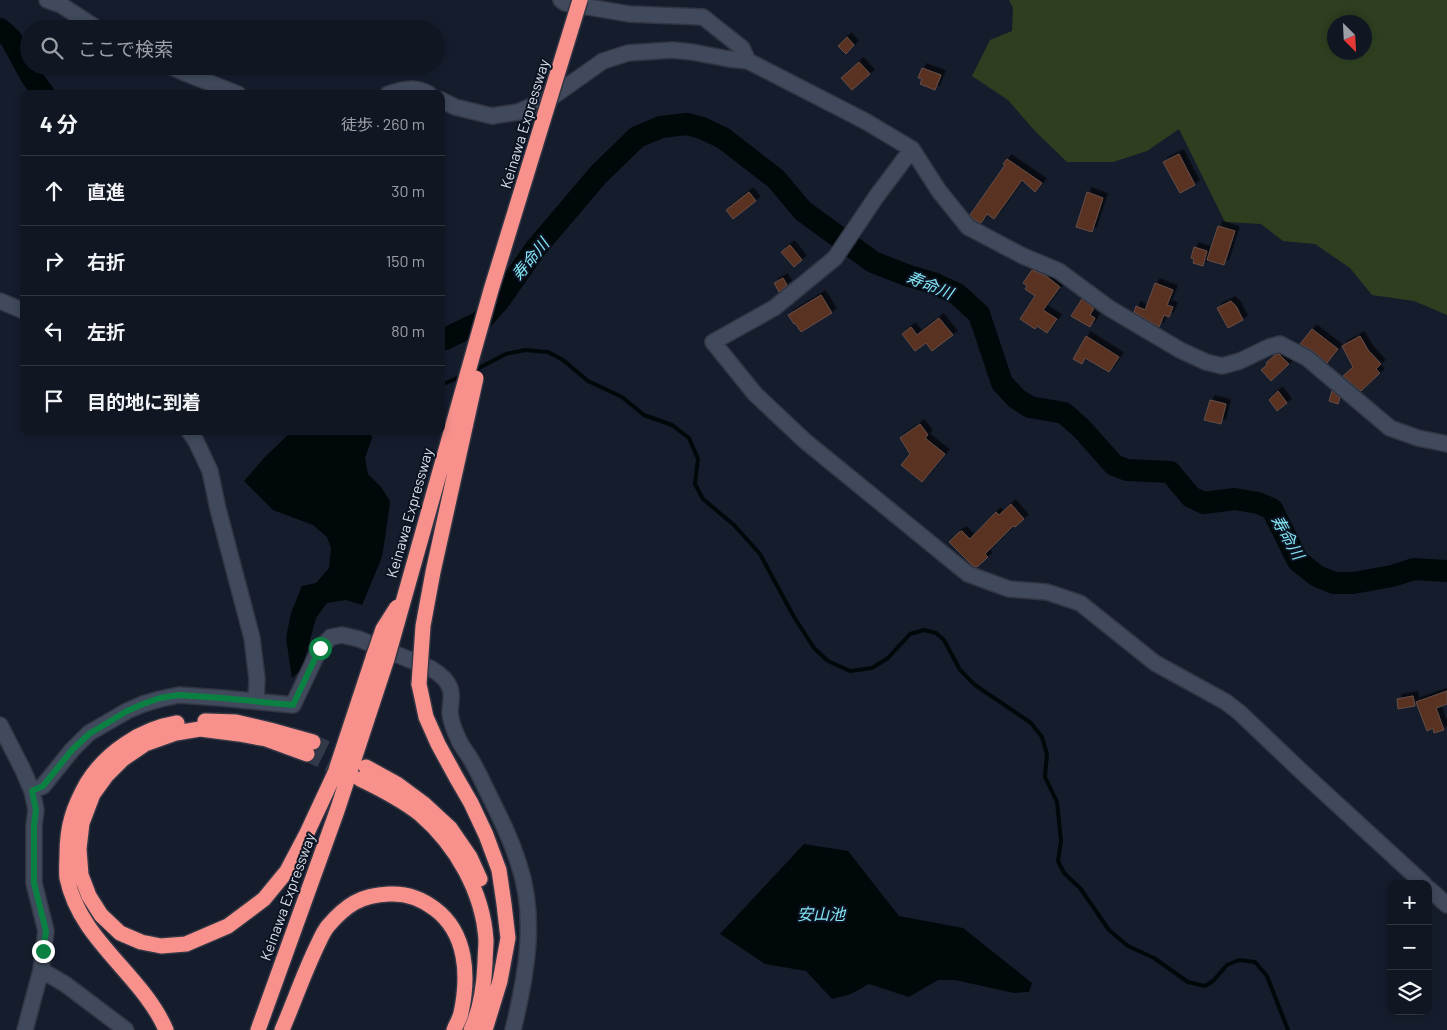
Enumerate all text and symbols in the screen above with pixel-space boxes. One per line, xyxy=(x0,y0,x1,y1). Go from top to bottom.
north arrow xyxy=(1327,15,1372,60)
search box xyxy=(20,20,445,75)
icon: search xyxy=(38,34,66,62)
text: ここで検索 xyxy=(78,37,173,60)
street label: Keinawa Expressway xyxy=(496,57,552,191)
text: 4 分 xyxy=(40,111,78,136)
text: 徒歩 · 260 m xyxy=(341,114,425,133)
icon: ahead xyxy=(40,177,68,205)
text: 直進 xyxy=(87,180,125,203)
text: 30 m xyxy=(391,181,425,200)
water label: 寿命川 xyxy=(507,233,553,283)
icon: right xyxy=(40,247,68,275)
text: 右折 xyxy=(87,250,125,273)
text: 150 m xyxy=(386,251,425,270)
water label: 寿命川 xyxy=(904,267,958,303)
icon: left xyxy=(40,317,68,345)
text: 左折 xyxy=(87,320,125,343)
text: 80 m xyxy=(391,321,425,340)
icon: arrive xyxy=(40,387,68,415)
text: 目的地に到着 xyxy=(87,390,201,413)
street label: Keinawa Expressway xyxy=(382,446,436,580)
water label: 寿命川 xyxy=(1268,511,1310,564)
route start xyxy=(309,637,332,660)
street label: Keinawa Expressway xyxy=(256,830,319,963)
map controls xyxy=(1387,880,1432,1015)
button: + xyxy=(1387,880,1432,925)
water label: 安山池 xyxy=(797,904,847,923)
button: − xyxy=(1387,925,1432,970)
route end xyxy=(32,940,55,963)
button: layers xyxy=(1387,970,1432,1015)

